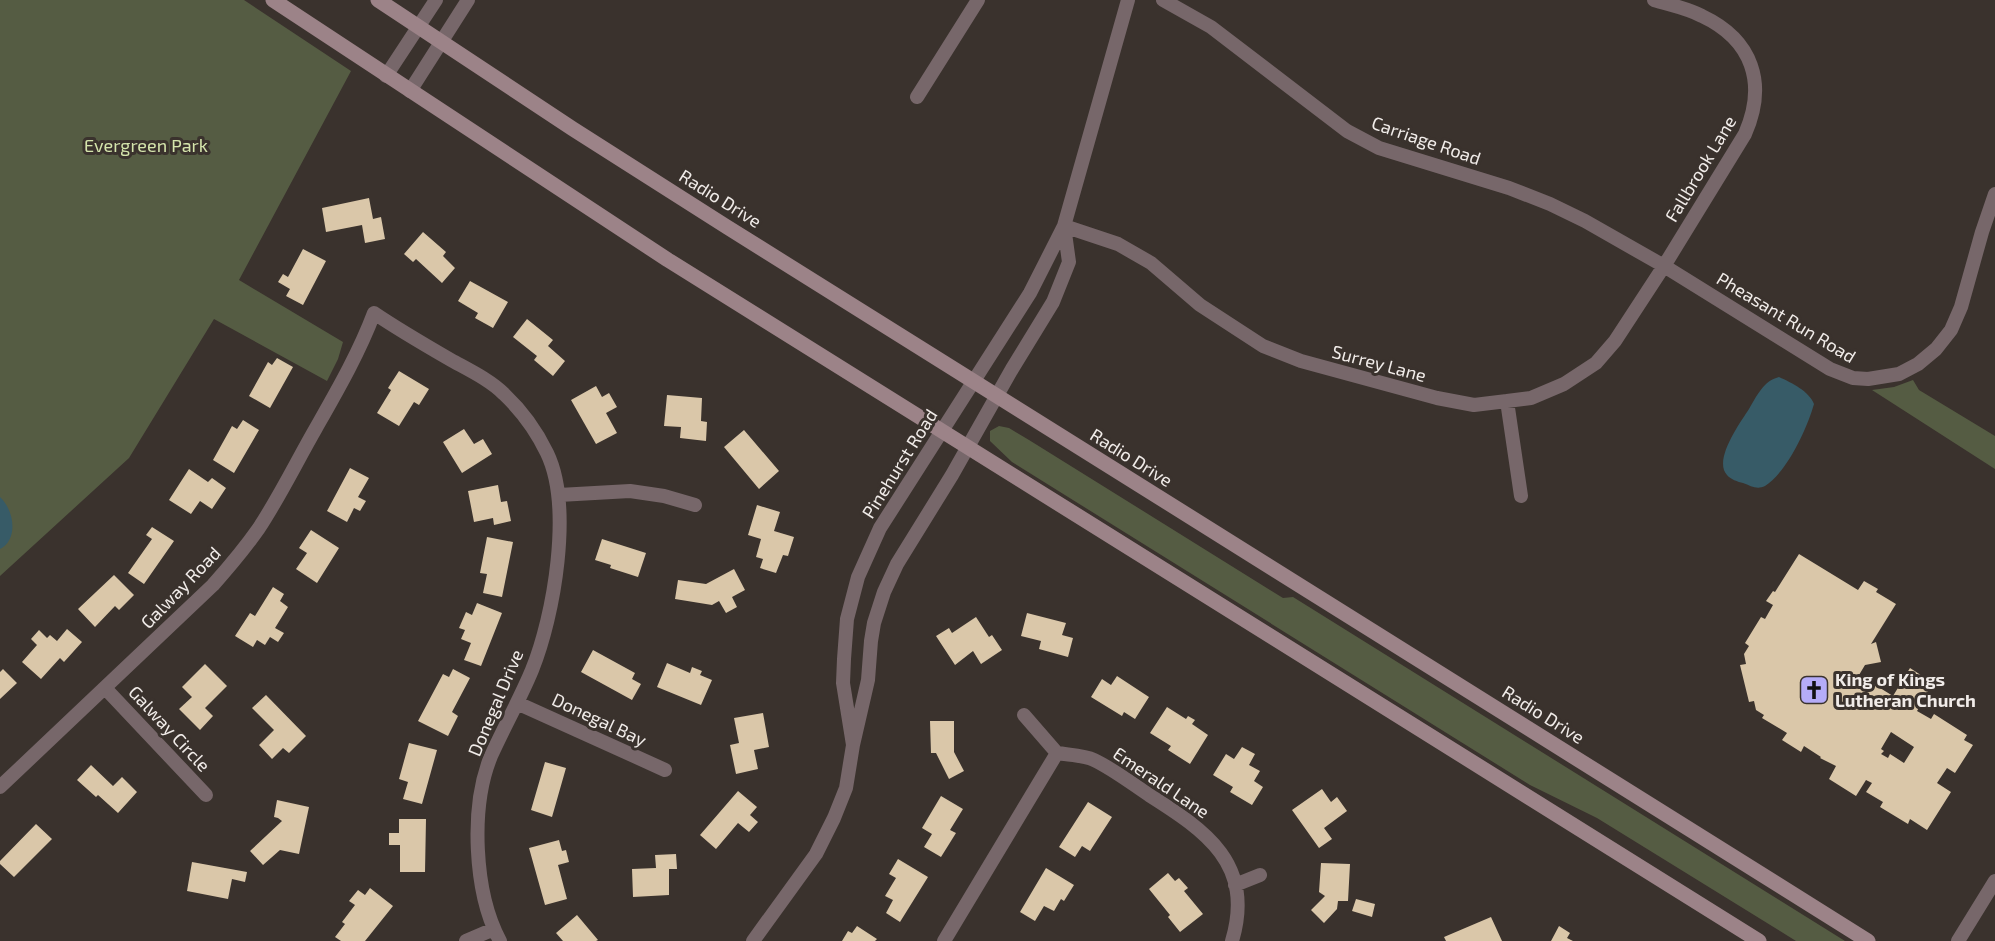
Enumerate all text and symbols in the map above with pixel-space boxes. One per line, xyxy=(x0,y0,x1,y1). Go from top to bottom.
street label: Carriage Road xyxy=(1369,111,1484,169)
street label: Fallbrook Lane xyxy=(1660,111,1740,226)
park label: Evergreen Park xyxy=(84,134,208,156)
street label: Radio Drive xyxy=(675,164,766,232)
street label: Pheasant Run Road xyxy=(1713,267,1860,367)
street label: Surrey Lane xyxy=(1330,340,1429,386)
street label: Pinehurst Road xyxy=(857,405,942,522)
street label: Radio Drive xyxy=(1086,423,1177,491)
street label: Galway Road xyxy=(136,542,225,633)
street label: Donegal Drive xyxy=(463,646,527,759)
place label: King of Kings Lutheran Church xyxy=(1835,668,1976,711)
church icon: King of Kings Lutheran Church xyxy=(1798,674,1830,706)
street label: Radio Drive xyxy=(1498,680,1589,748)
street label: Galway Circle xyxy=(124,681,215,776)
street label: Donegal Bay xyxy=(549,688,651,751)
street label: Emerald Lane xyxy=(1109,742,1214,822)

